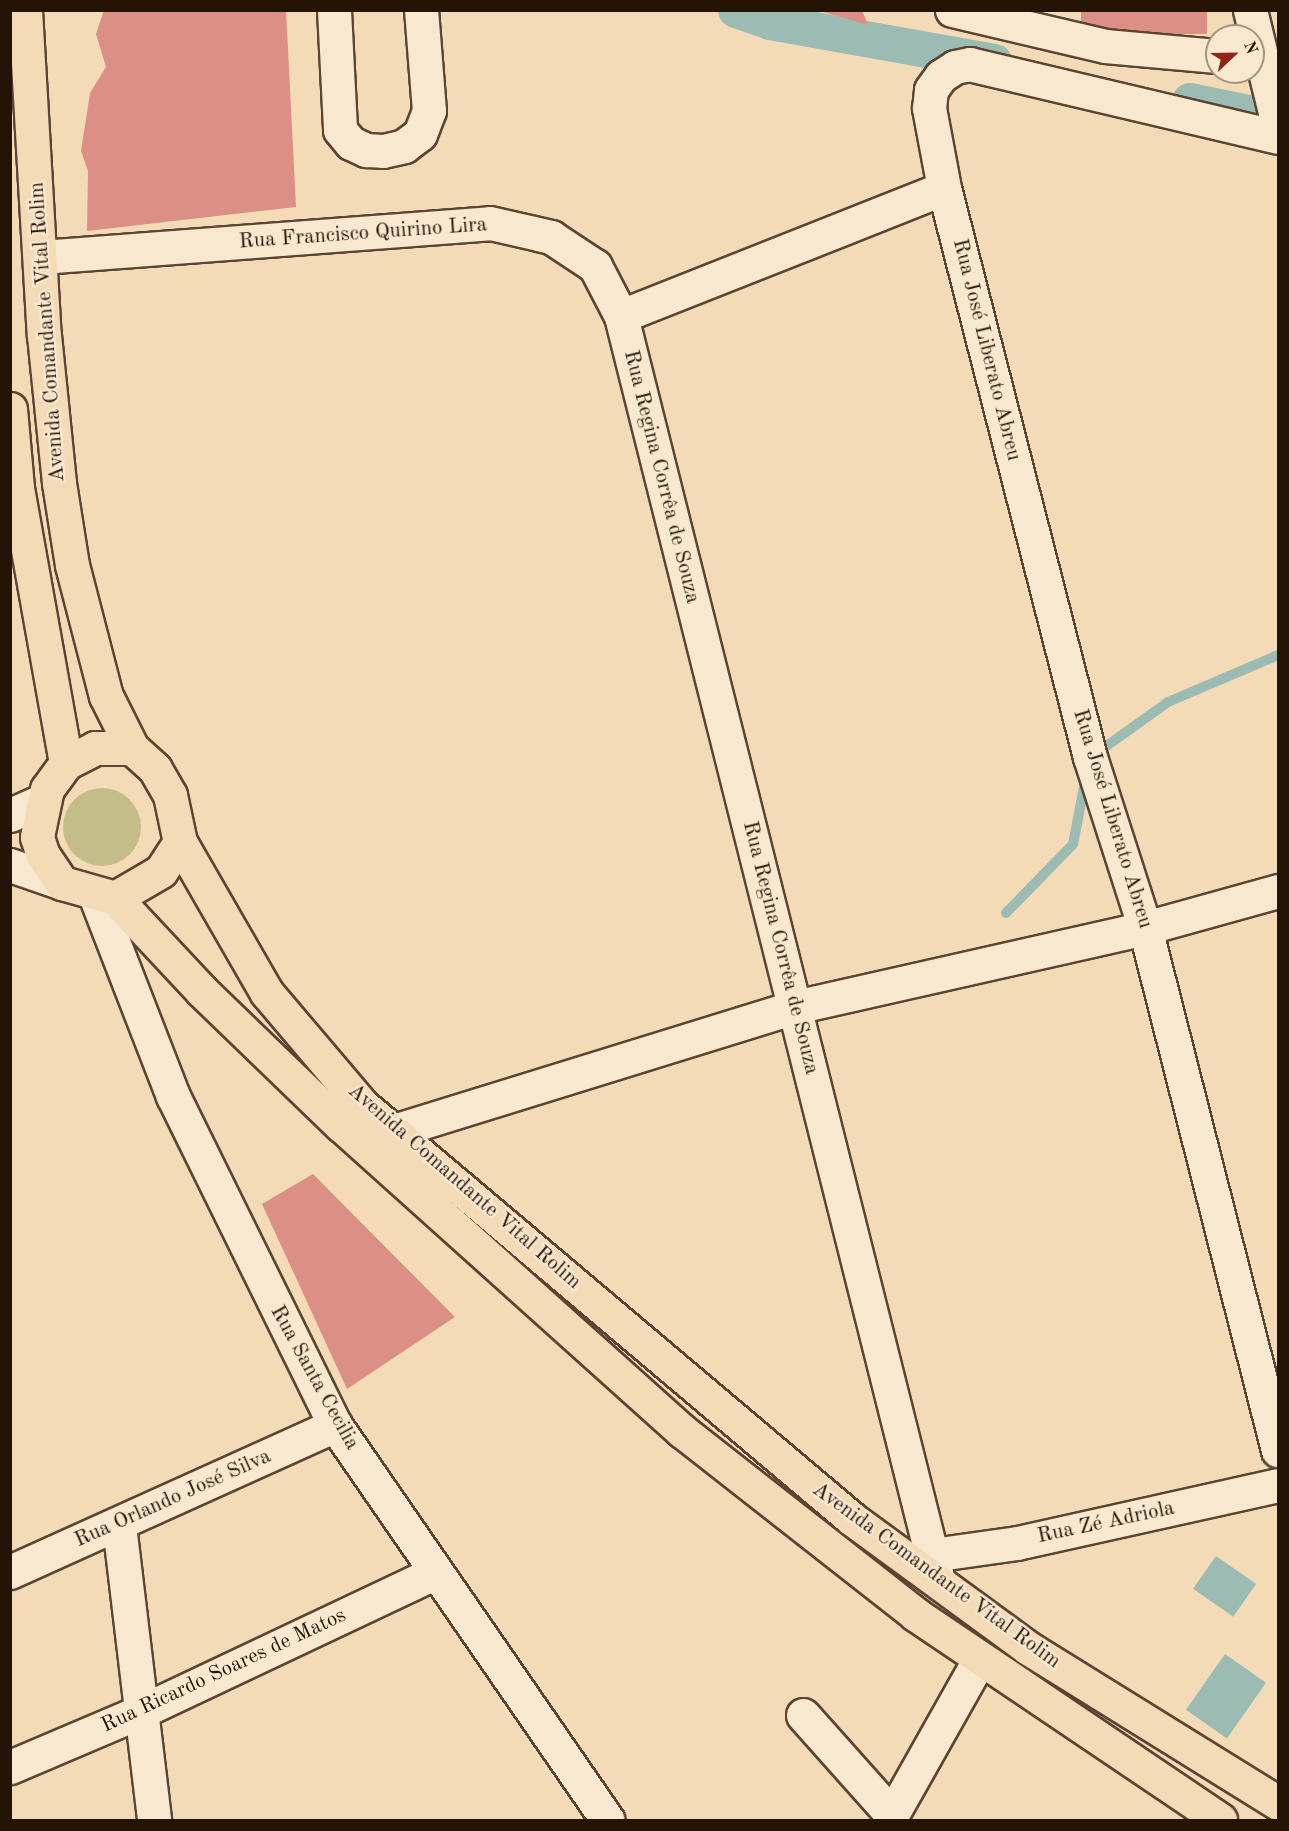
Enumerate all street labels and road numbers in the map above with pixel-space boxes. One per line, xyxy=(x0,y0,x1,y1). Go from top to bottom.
street label: Avenida Comandante Vital Rolim xyxy=(25,181,71,483)
street label: Rua Francisco Quirino Lira xyxy=(238,213,488,255)
street label: Rua José Liberato Abreu xyxy=(946,236,1026,464)
street label: Rua Regina Corrêa de Souza xyxy=(617,348,705,606)
street label: Rua José Liberato Abreu xyxy=(1067,706,1157,932)
street label: Rua Regina Corrêa de Souza xyxy=(736,819,824,1077)
street label: Avenida Comandante Vital Rolim xyxy=(342,1079,586,1295)
street label: Rua Santa Cecilia xyxy=(264,1301,364,1455)
street label: Rua Orlando José Silva xyxy=(71,1444,275,1554)
street label: Avenida Comandante Vital Rolim xyxy=(807,1477,1065,1675)
street label: Rua Zé Adriola xyxy=(1035,1496,1177,1550)
street label: Rua Ricardo Soares de Matos xyxy=(98,1603,350,1739)

